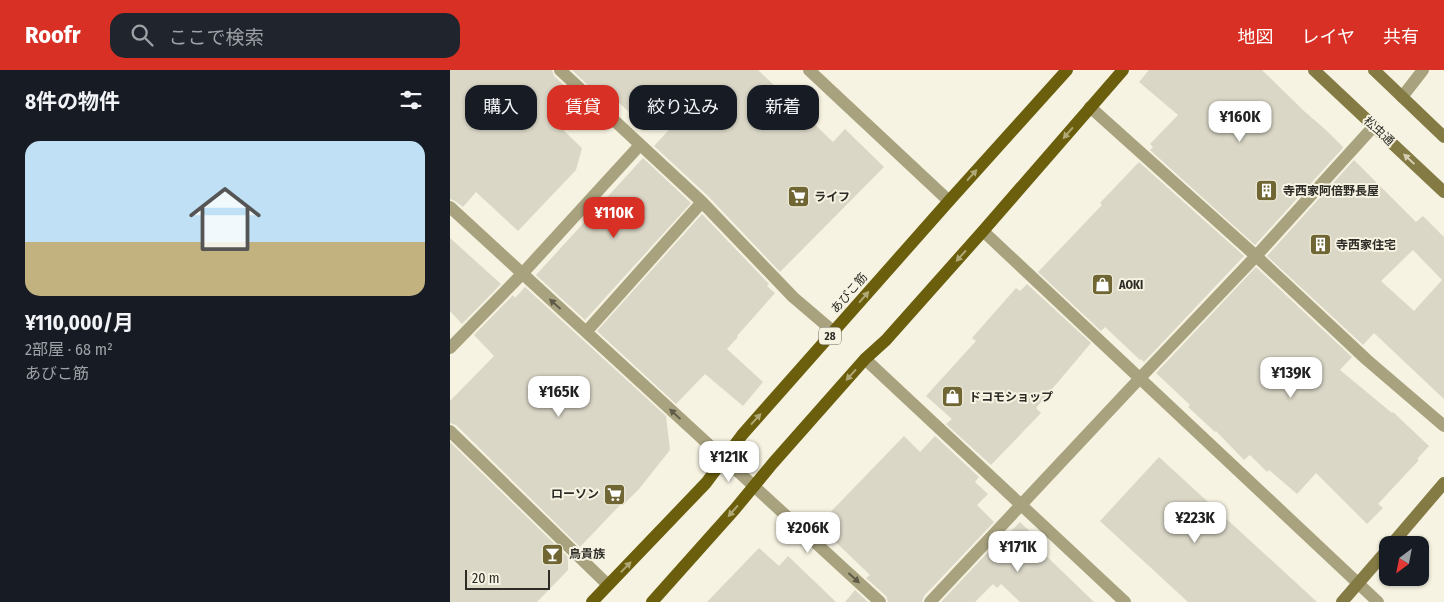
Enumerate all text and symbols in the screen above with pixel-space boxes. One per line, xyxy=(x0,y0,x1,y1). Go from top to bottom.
search box xyxy=(110,13,460,58)
text: Roofr xyxy=(25,21,80,49)
icon: search xyxy=(128,21,156,49)
text: ここで検索 xyxy=(168,26,263,49)
text: 地図 xyxy=(1238,26,1274,48)
text: レイヤ xyxy=(1302,26,1355,48)
text: 共有 xyxy=(1383,26,1419,48)
chip: 購入 xyxy=(465,85,537,130)
chip: 賃貸 xyxy=(547,85,619,130)
chip: 絞り込み xyxy=(629,85,737,130)
chip: 新着 xyxy=(747,85,819,130)
icon: filters xyxy=(397,86,425,114)
text: 8件の物件 xyxy=(25,89,120,115)
pin: ¥160K xyxy=(1205,100,1275,143)
text: ¥160K xyxy=(1220,107,1260,126)
street label: 松虫通 xyxy=(1361,114,1397,148)
one-way arrow xyxy=(1062,127,1074,139)
one-way arrow xyxy=(1403,153,1415,165)
one-way arrow xyxy=(966,170,978,182)
icon: home xyxy=(180,174,270,264)
building icon: 寺西家阿倍野長屋 xyxy=(1255,179,1279,203)
place label: 寺西家阿倍野長屋 xyxy=(1283,184,1379,198)
supermarket icon: ライフ xyxy=(786,185,810,209)
place label: ライフ xyxy=(814,190,850,204)
pin: ¥110K xyxy=(579,196,649,239)
text: ¥110K xyxy=(594,203,634,222)
building icon: 寺西家住宅 xyxy=(1308,233,1332,257)
place label: 寺西家住宅 xyxy=(1336,238,1396,252)
one-way arrow xyxy=(955,249,967,261)
street label: あびこ筋 xyxy=(828,270,870,316)
shop icon: AOKI xyxy=(1091,273,1115,297)
place label: AOKI xyxy=(1118,278,1143,292)
one-way arrow xyxy=(858,292,870,304)
one-way arrow xyxy=(550,298,562,310)
text: ¥110,000/月 xyxy=(25,310,134,336)
road number: 28 xyxy=(819,328,841,344)
text: 2部屋 · 68 m² xyxy=(25,340,113,359)
pin: ¥139K xyxy=(1256,356,1326,399)
text: ¥139K xyxy=(1271,363,1311,382)
text: あびこ筋 xyxy=(25,364,89,383)
one-way arrow xyxy=(845,369,857,381)
pin: ¥165K xyxy=(524,376,594,418)
text: ¥165K xyxy=(539,382,579,401)
shop icon: ドコモショップ xyxy=(941,385,965,409)
place label: ドコモショップ xyxy=(969,390,1053,404)
one-way arrow xyxy=(670,408,682,420)
one-way arrow xyxy=(750,413,762,425)
pin: ¥121K xyxy=(694,440,764,483)
text: ¥121K xyxy=(710,447,748,466)
supermarket icon: ローソン xyxy=(603,482,627,506)
place label: ローソン xyxy=(551,487,599,501)
pin: ¥223K xyxy=(1160,502,1230,544)
one-way arrow xyxy=(728,505,739,518)
text: ¥223K xyxy=(1175,508,1215,527)
pin: ¥206K xyxy=(773,512,843,554)
text: ¥206K xyxy=(787,518,829,537)
pin: ¥171K xyxy=(983,530,1053,573)
north arrow xyxy=(1379,536,1429,586)
map controls xyxy=(1379,536,1429,586)
text: ¥171K xyxy=(999,537,1037,556)
bar icon: 鳥貴族 xyxy=(541,542,565,566)
place label: 鳥貴族 xyxy=(569,547,606,561)
one-way arrow xyxy=(620,561,632,573)
scale bar xyxy=(465,567,550,590)
text: 20 m xyxy=(472,570,500,587)
one-way arrow xyxy=(848,572,860,584)

